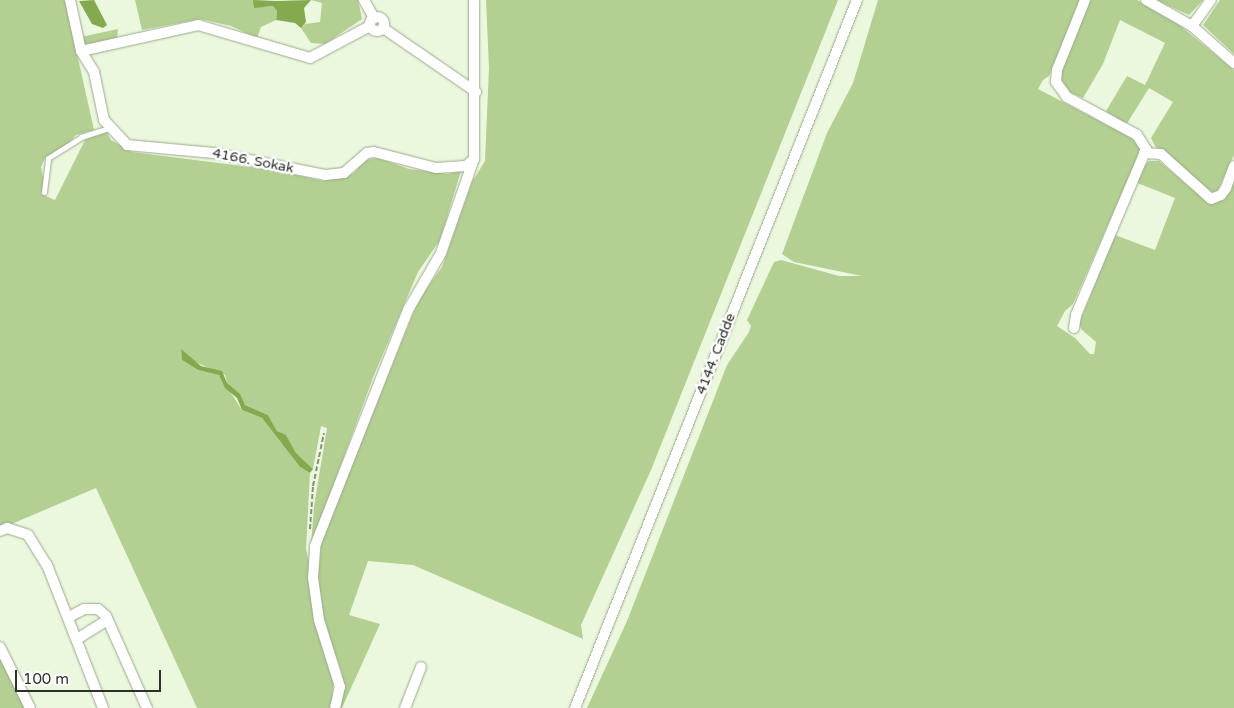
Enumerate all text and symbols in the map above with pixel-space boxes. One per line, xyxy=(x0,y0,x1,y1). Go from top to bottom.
street label: 4166. Sokak xyxy=(211,145,295,177)
street label: 4144. Cadde xyxy=(693,311,739,397)
scale bar xyxy=(18,660,164,692)
text: 100 m xyxy=(23,670,69,688)

